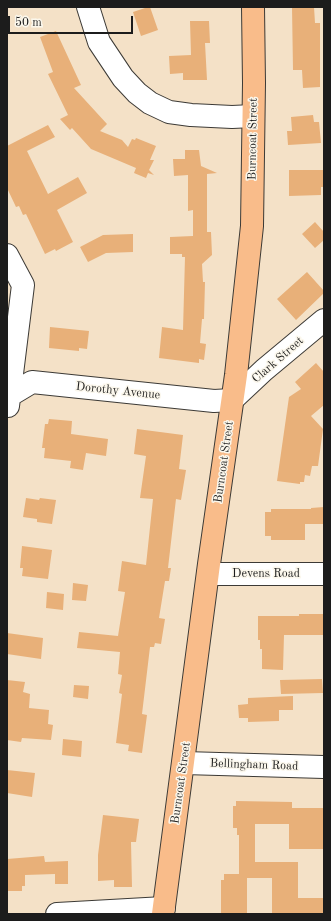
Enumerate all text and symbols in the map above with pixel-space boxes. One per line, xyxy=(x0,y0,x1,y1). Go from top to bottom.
scale bar xyxy=(10,8,135,34)
text: 50 m xyxy=(15,17,42,29)
street label: Burncoat Street xyxy=(245,98,261,180)
street label: Clark Street xyxy=(249,334,307,386)
street label: Dorothy Avenue xyxy=(75,379,161,403)
street label: Burncoat Street xyxy=(211,420,237,504)
street label: Devens Road xyxy=(232,567,300,581)
street label: Burncoat Street xyxy=(168,741,194,825)
street label: Bellingham Road xyxy=(209,756,299,774)

